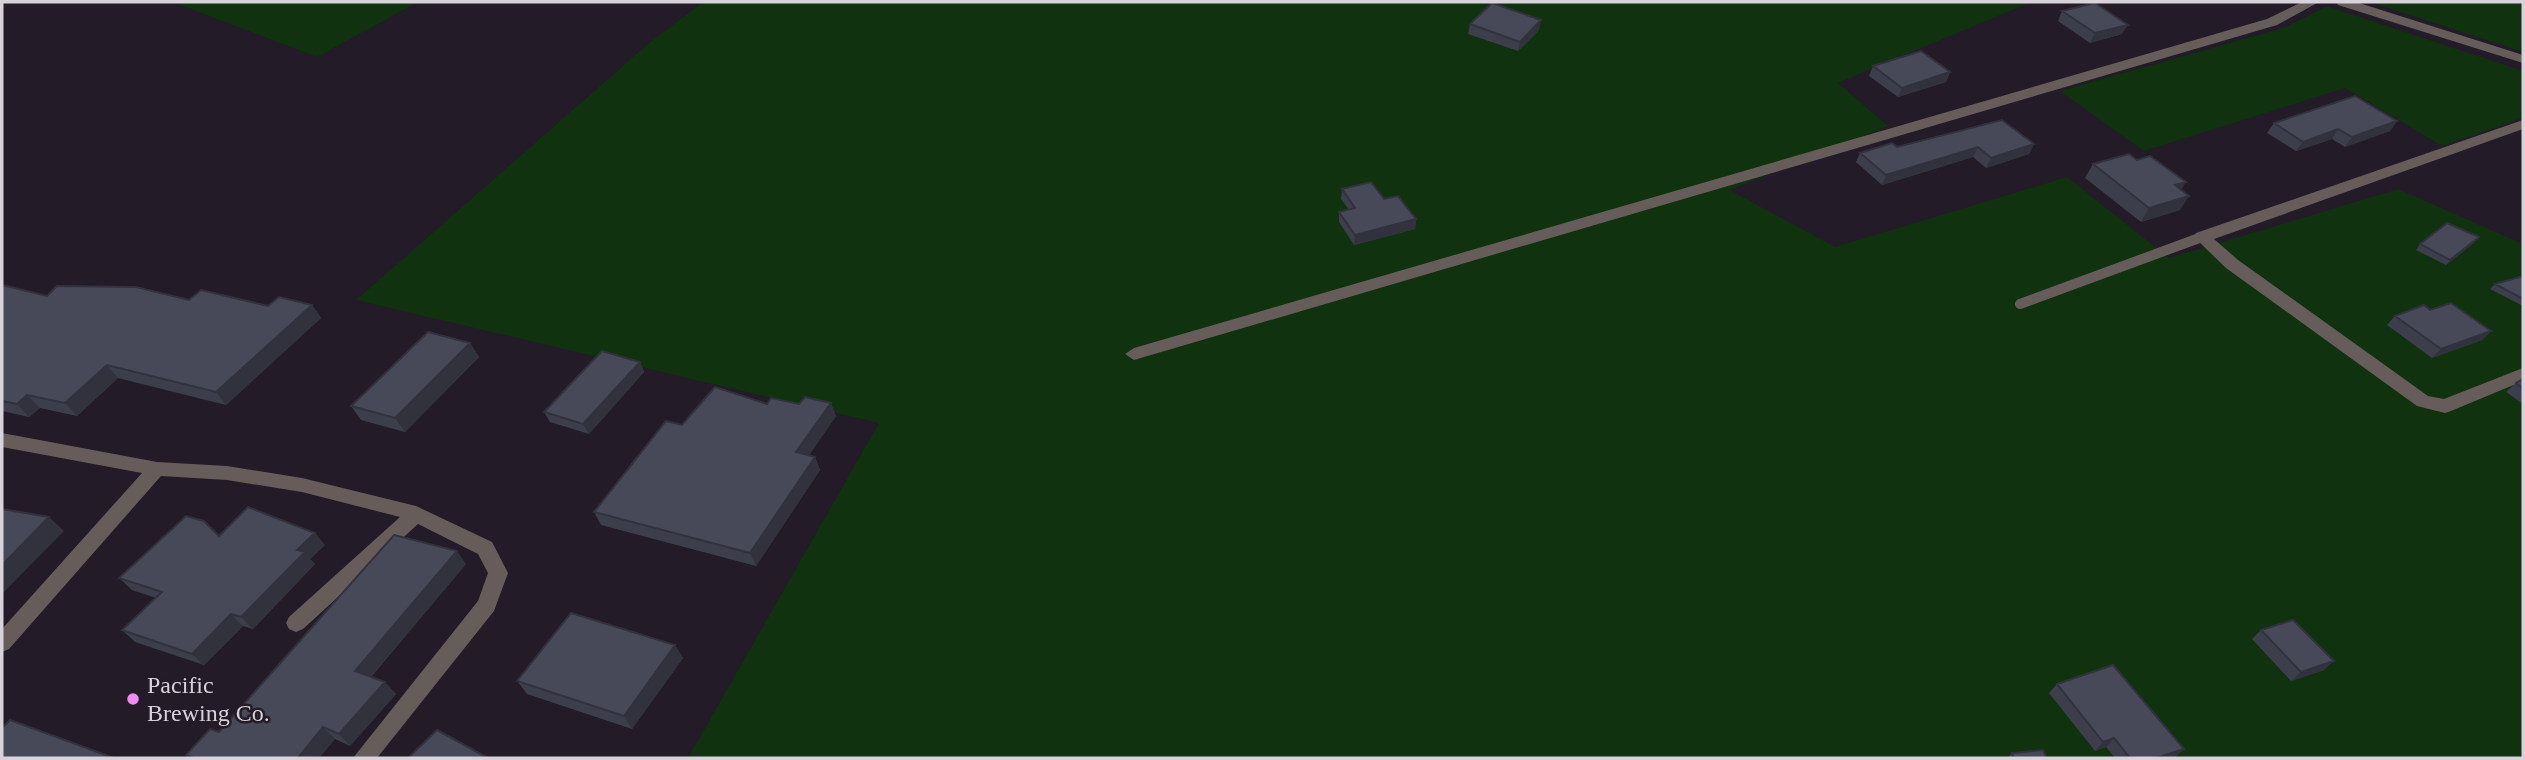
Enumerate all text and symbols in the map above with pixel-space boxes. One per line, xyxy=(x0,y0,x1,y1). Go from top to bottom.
place label: Pacific Brewing Co. xyxy=(147,672,270,726)
marker: Pacific Brewing Co. xyxy=(125,691,141,707)

